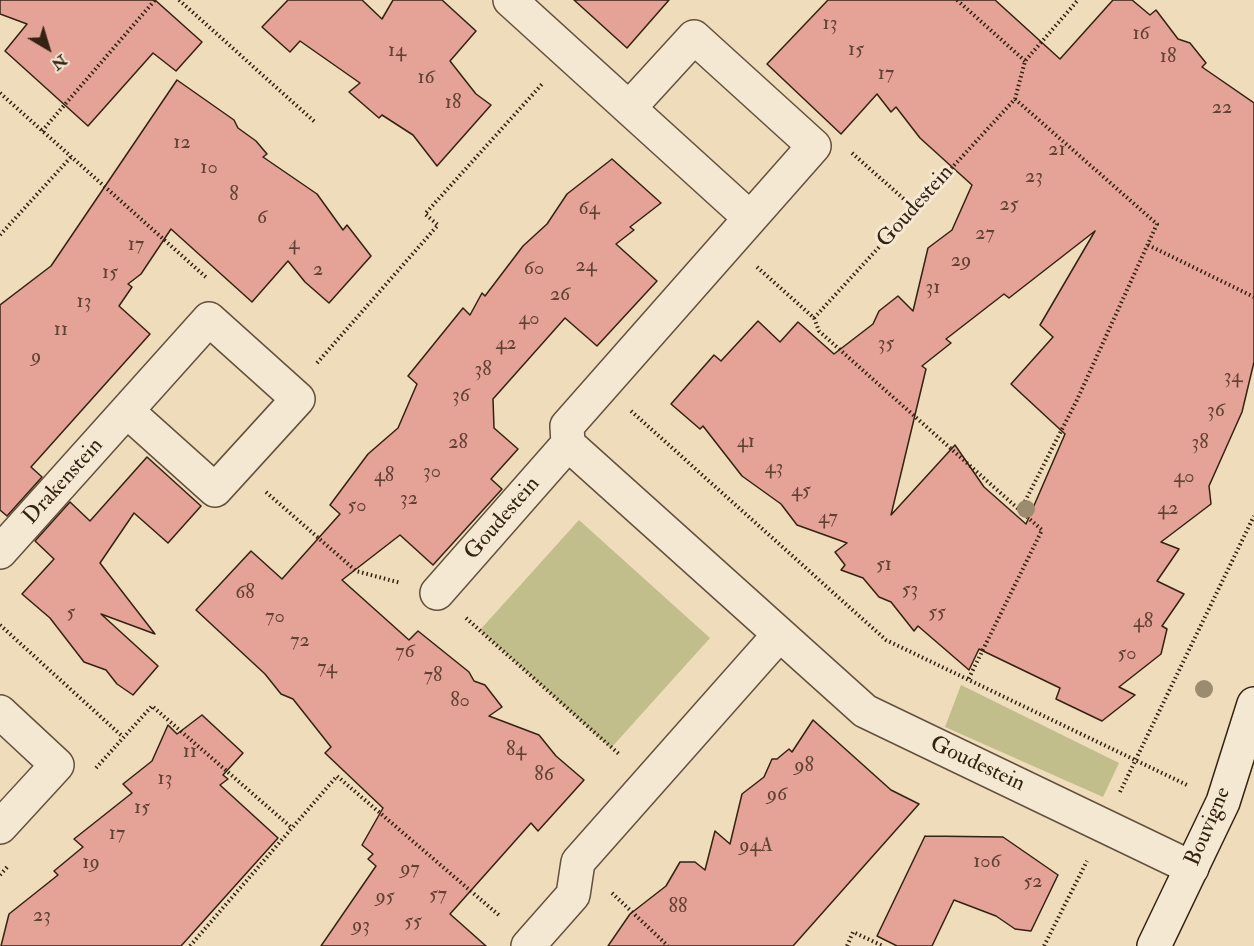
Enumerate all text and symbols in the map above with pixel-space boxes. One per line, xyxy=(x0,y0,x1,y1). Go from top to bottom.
house number: 13 xyxy=(823,13,837,37)
north arrow xyxy=(18,18,78,78)
house number: 16 xyxy=(1132,23,1150,47)
house number: 15 xyxy=(848,39,864,63)
house number: 14 xyxy=(388,40,406,64)
house number: 18 xyxy=(1160,46,1176,70)
text: N xyxy=(47,50,71,74)
house number: 17 xyxy=(878,63,894,87)
house number: 16 xyxy=(417,67,435,91)
house number: 18 xyxy=(445,92,461,116)
house number: 22 xyxy=(1212,97,1232,121)
house number: 12 xyxy=(173,132,191,156)
house number: 21 xyxy=(1048,139,1066,163)
house number: 10 xyxy=(200,157,218,181)
street label: Goudestein xyxy=(872,160,960,254)
house number: 23 xyxy=(1025,166,1043,190)
house number: 8 xyxy=(229,184,239,208)
house number: 25 xyxy=(1000,194,1018,218)
house number: 64 xyxy=(579,198,599,222)
house number: 6 xyxy=(257,207,267,231)
house number: 27 xyxy=(975,223,995,247)
house number: 4 xyxy=(289,233,299,257)
house number: 17 xyxy=(128,234,144,258)
house number: 29 xyxy=(951,250,971,274)
house number: 24 xyxy=(576,255,596,279)
house number: 60 xyxy=(524,258,544,282)
house number: 2 xyxy=(313,259,323,283)
house number: 15 xyxy=(102,262,118,286)
house number: 31 xyxy=(926,277,940,301)
house number: 26 xyxy=(550,284,570,308)
house number: 13 xyxy=(77,291,91,315)
house number: 40 xyxy=(518,308,540,332)
house number: 11 xyxy=(54,319,68,343)
house number: 42 xyxy=(496,333,516,357)
house number: 35 xyxy=(878,333,894,357)
house number: 9 xyxy=(31,346,41,370)
house number: 38 xyxy=(474,359,492,383)
house number: 34 xyxy=(1224,366,1242,390)
house number: 36 xyxy=(452,385,470,409)
house number: 36 xyxy=(1207,400,1225,424)
house number: 41 xyxy=(737,431,755,455)
house number: 28 xyxy=(448,432,468,456)
house number: 38 xyxy=(1191,432,1209,456)
street label: Drakenstein xyxy=(18,433,110,531)
house number: 43 xyxy=(765,457,783,481)
house number: 30 xyxy=(423,461,441,485)
house number: 48 xyxy=(374,465,394,489)
house number: 40 xyxy=(1173,466,1195,490)
street label: Goudestein xyxy=(460,472,546,566)
house number: 45 xyxy=(791,480,811,504)
house number: 32 xyxy=(400,488,418,512)
house number: 50 xyxy=(348,495,366,519)
house number: 42 xyxy=(1158,498,1178,522)
house number: 47 xyxy=(818,507,838,531)
house number: 51 xyxy=(876,554,892,578)
house number: 53 xyxy=(902,579,918,603)
house number: 68 xyxy=(235,582,255,606)
house number: 5 xyxy=(67,602,75,626)
house number: 55 xyxy=(928,602,946,626)
house number: 70 xyxy=(265,606,285,630)
house number: 48 xyxy=(1133,611,1153,635)
house number: 72 xyxy=(290,630,310,654)
house number: 76 xyxy=(395,641,415,665)
house number: 50 xyxy=(1118,643,1136,667)
house number: 74 xyxy=(317,657,337,681)
house number: 78 xyxy=(424,665,442,689)
house number: 80 xyxy=(450,690,470,714)
street label: Goudestein xyxy=(925,732,1029,798)
house number: 84 xyxy=(506,739,526,763)
house number: 11 xyxy=(183,741,197,765)
house number: 98 xyxy=(794,755,814,779)
house number: 86 xyxy=(534,764,554,788)
house number: 13 xyxy=(158,768,172,792)
house number: 96 xyxy=(767,784,787,808)
street label: Bouvigne xyxy=(1181,784,1237,870)
house number: 15 xyxy=(134,797,150,821)
house number: 17 xyxy=(109,823,125,847)
house number: 94A xyxy=(739,835,773,859)
house number: 106 xyxy=(973,851,1001,875)
house number: 19 xyxy=(82,852,100,876)
house number: 97 xyxy=(400,858,420,882)
house number: 52 xyxy=(1024,871,1042,895)
house number: 57 xyxy=(429,884,447,908)
house number: 95 xyxy=(375,886,395,910)
house number: 88 xyxy=(669,896,687,920)
house number: 23 xyxy=(33,905,51,929)
house number: 55 xyxy=(404,911,422,935)
house number: 93 xyxy=(352,915,370,939)

